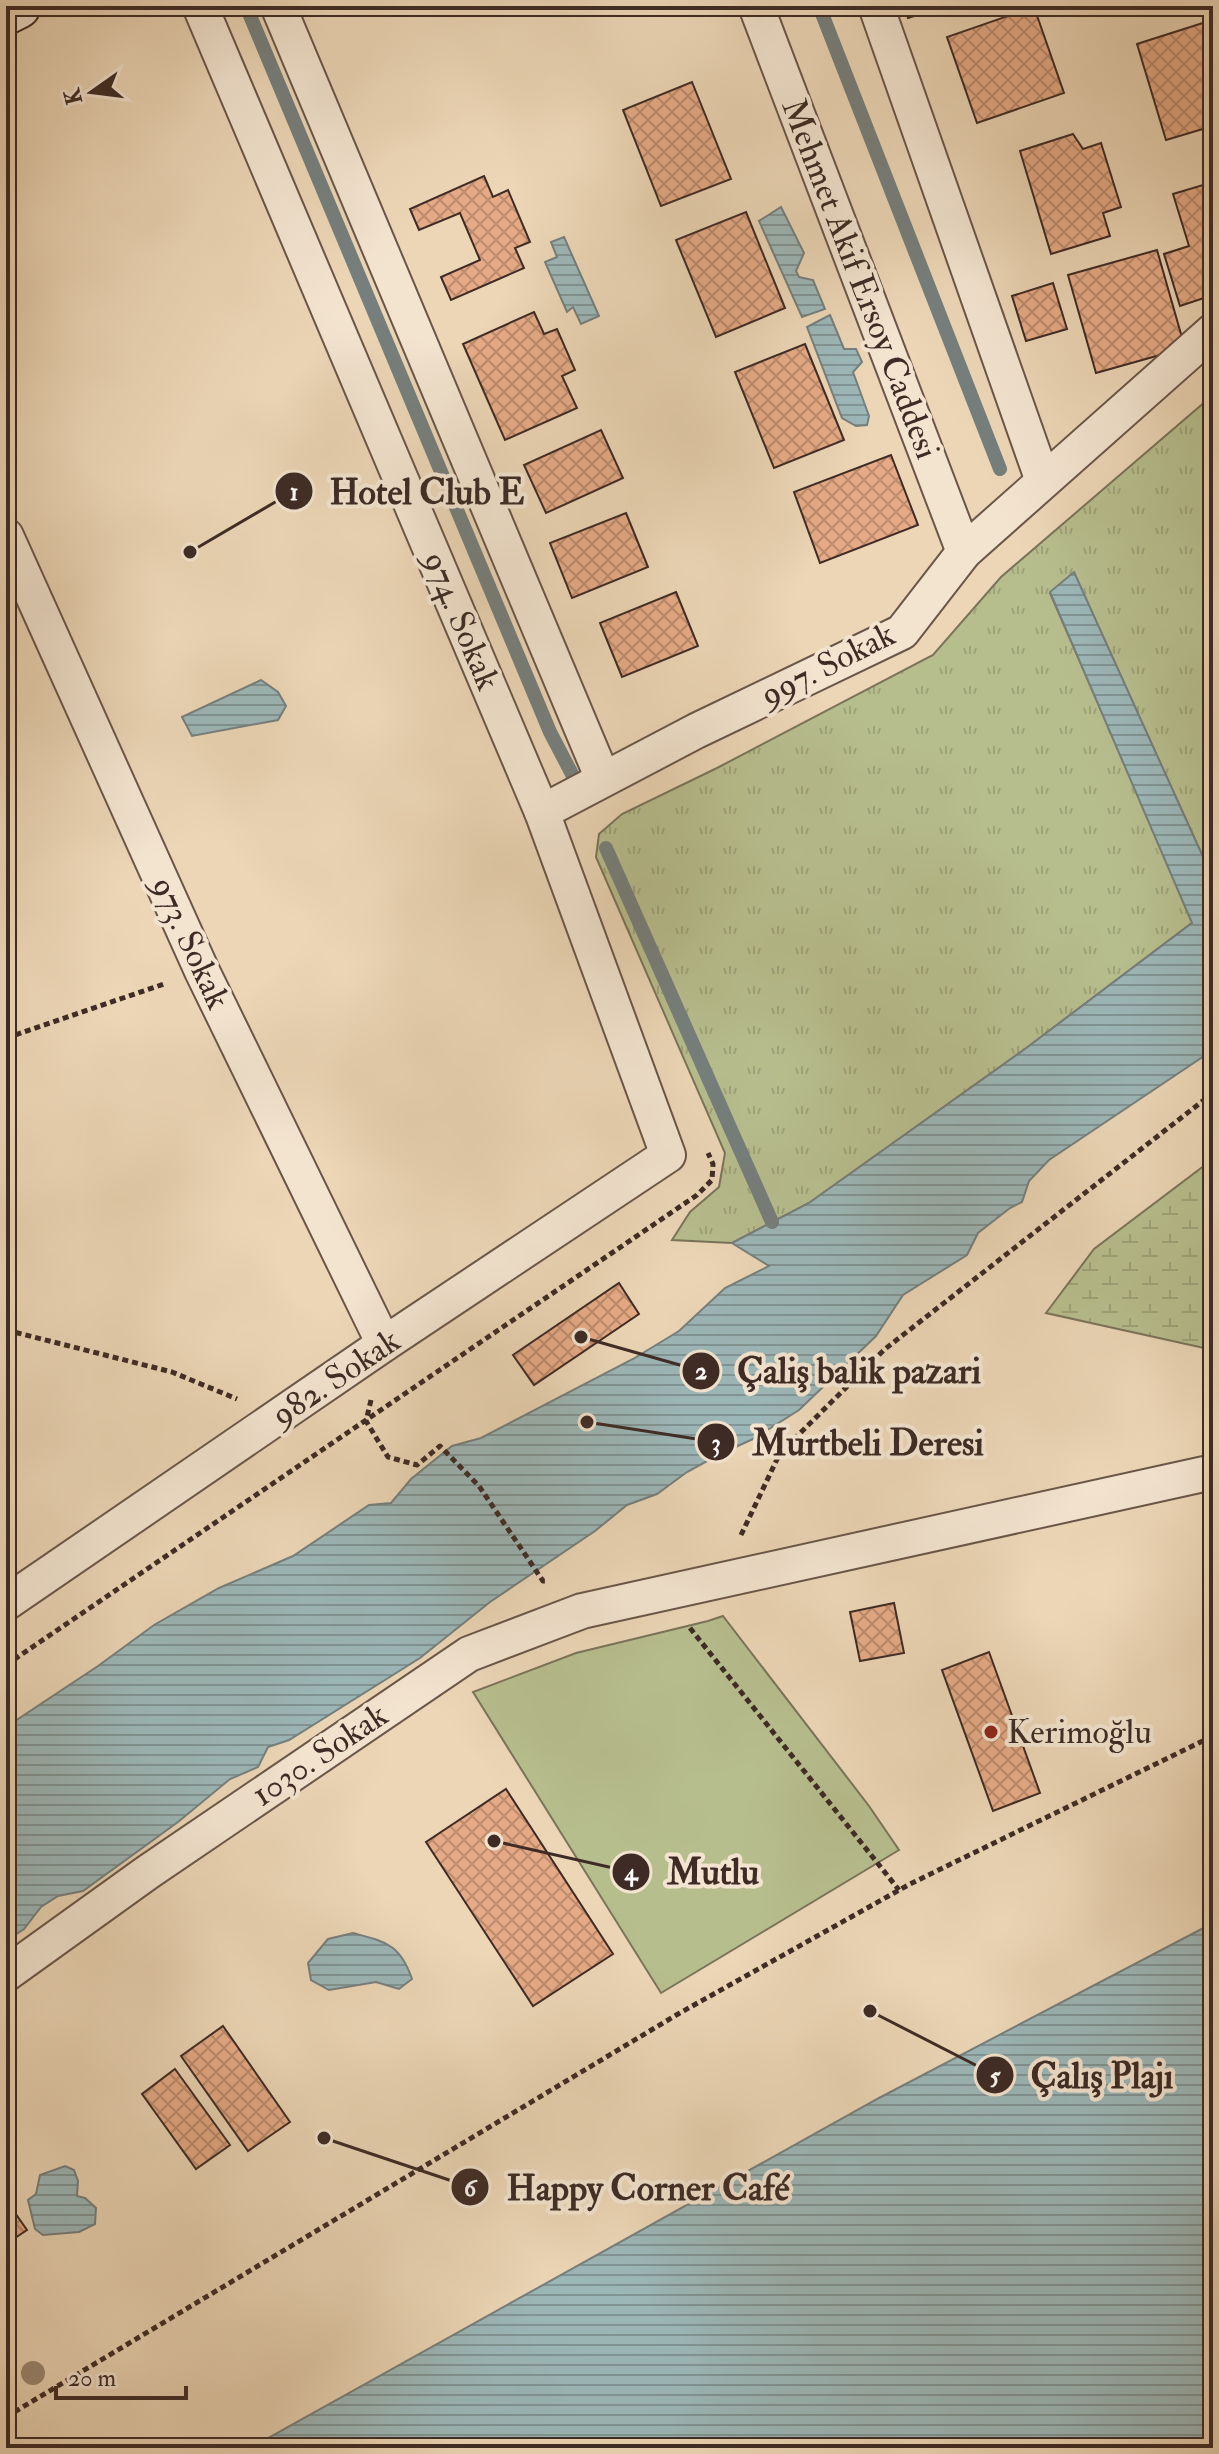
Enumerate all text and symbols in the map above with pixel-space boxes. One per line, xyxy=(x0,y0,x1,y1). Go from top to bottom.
north arrow xyxy=(52,52,132,132)
text: K xyxy=(58,85,89,107)
street label: Mehmet Akif Ersoy Caddesi xyxy=(771,93,949,465)
callout: Hotel Club E xyxy=(274,461,541,521)
text: Hotel Club E xyxy=(329,470,525,515)
text: 1 xyxy=(290,477,298,508)
street label: 974. Sokak xyxy=(411,543,509,697)
street label: 997. Sokak xyxy=(751,613,902,718)
street label: 973. Sokak xyxy=(139,867,239,1016)
street label: 982. Sokak xyxy=(261,1319,408,1438)
callout: Çaliş balik pazari xyxy=(681,1341,997,1401)
text: Çaliş balik pazari xyxy=(737,1349,981,1394)
text: 2 xyxy=(695,1356,707,1387)
callout: Murtbeli Deresi xyxy=(696,1412,1000,1472)
text: Murtbeli Deresi xyxy=(751,1421,984,1466)
text: 3 xyxy=(711,1428,721,1459)
street label: 1030. Sokak xyxy=(244,1694,396,1816)
place label: Kerimoğlu xyxy=(1007,1711,1152,1754)
marker: Kerimoğlu xyxy=(982,1723,1000,1741)
callout: Mutlu xyxy=(611,1842,775,1902)
text: Mutlu xyxy=(666,1850,759,1895)
text: 4 xyxy=(624,1857,640,1888)
callout: Çalış Plajı xyxy=(975,2045,1190,2105)
text: Çalış Plajı xyxy=(1031,2054,1174,2099)
text: 5 xyxy=(990,2061,1001,2092)
callout: Happy Corner Café xyxy=(450,2157,805,2217)
text: Happy Corner Café xyxy=(506,2166,791,2212)
text: 6 xyxy=(464,2173,478,2204)
scale bar xyxy=(56,2350,186,2400)
text: 20 m xyxy=(68,2363,117,2394)

